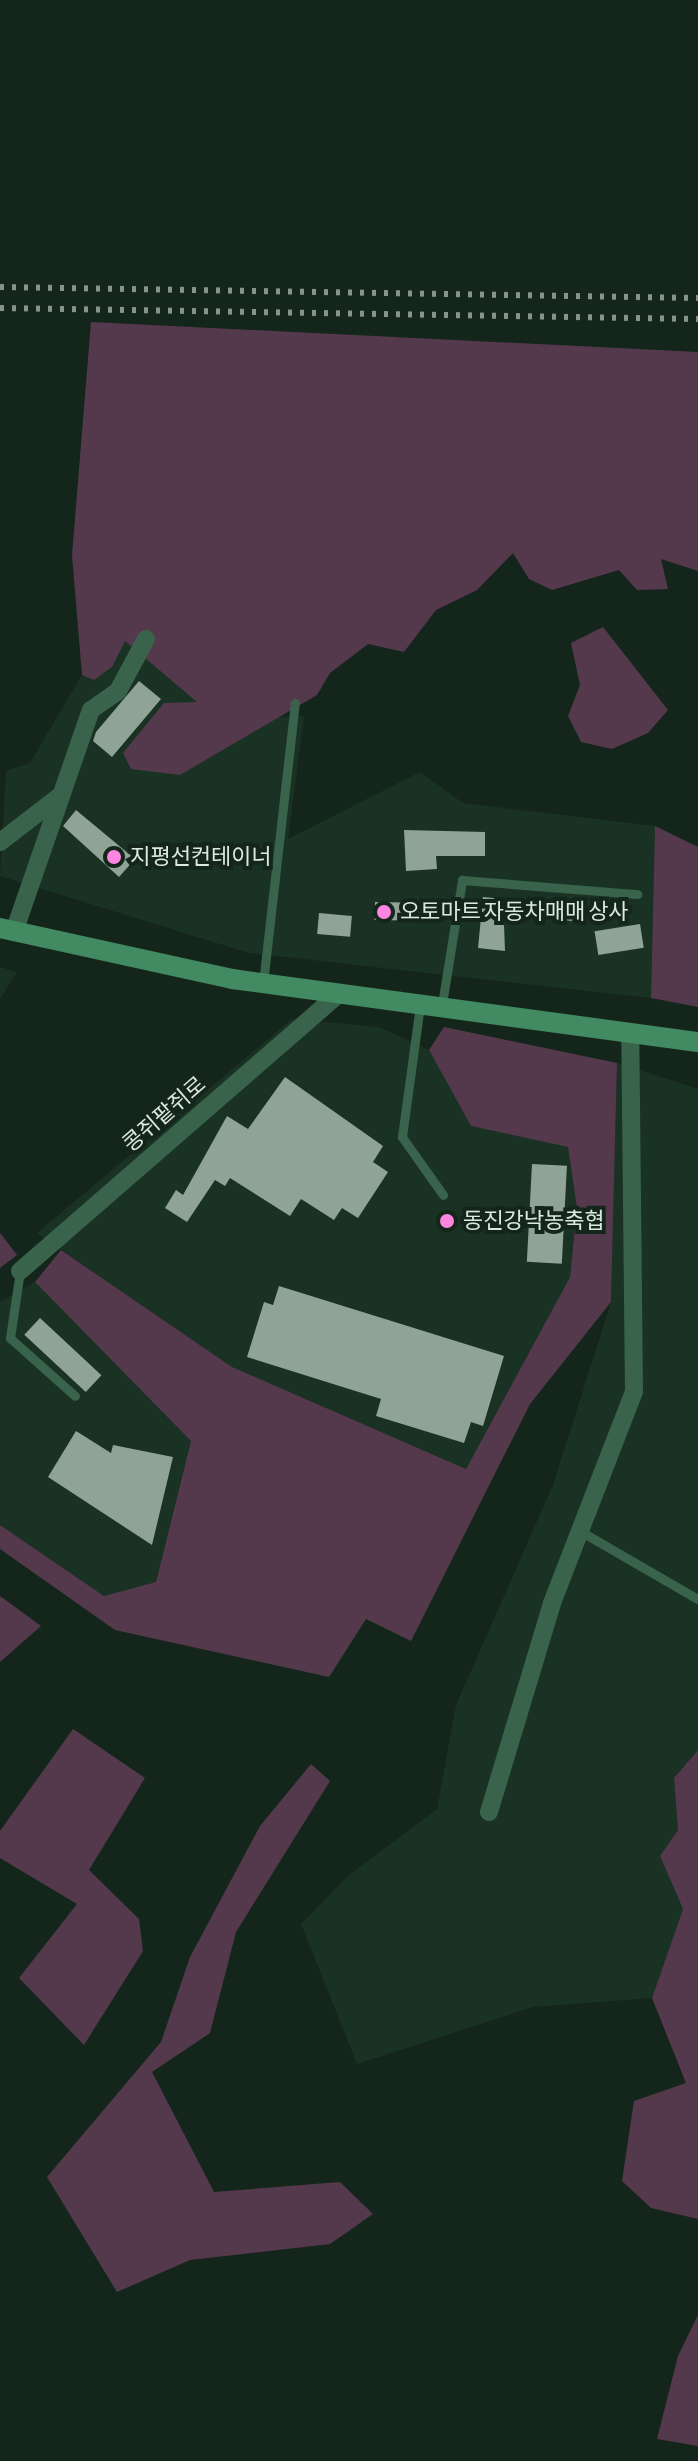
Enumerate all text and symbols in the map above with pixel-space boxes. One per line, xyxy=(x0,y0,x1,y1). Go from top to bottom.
place label: 지평선컨테이너 xyxy=(130,844,272,870)
marker: 지평선컨테이너 xyxy=(105,848,123,866)
place label: 오토마트 자동차매매 상사 xyxy=(400,899,629,925)
marker: 오토마트 자동차매매 상사 xyxy=(375,903,393,921)
street label: 콩쥐팥쥐로 xyxy=(117,1071,211,1157)
place label: 동진강낙농축협 xyxy=(463,1208,605,1234)
marker: 동진강낙농축협 xyxy=(438,1212,456,1230)

